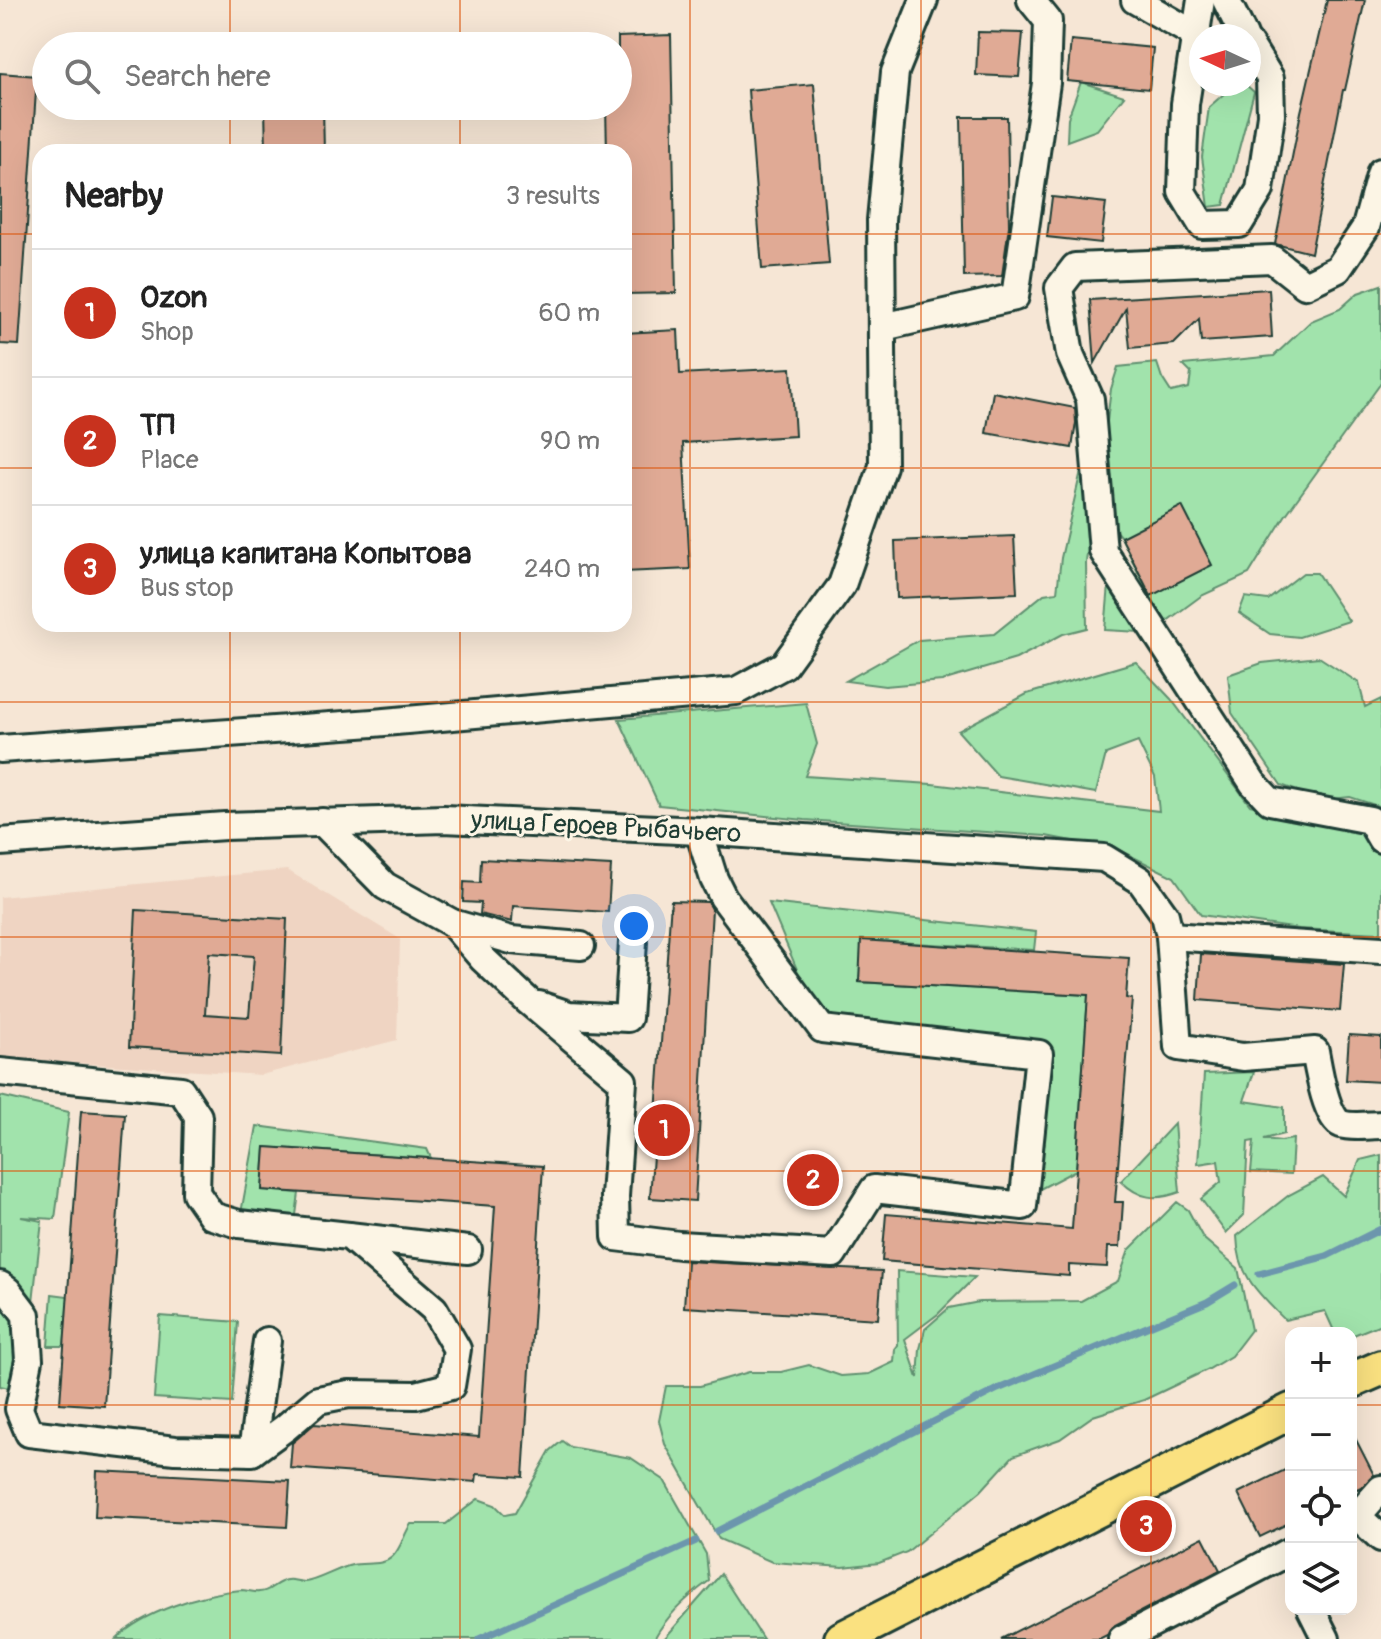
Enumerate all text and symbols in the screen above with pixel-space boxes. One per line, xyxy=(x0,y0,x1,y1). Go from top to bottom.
north arrow xyxy=(1189,24,1261,96)
search box xyxy=(32,32,632,120)
icon: search xyxy=(60,54,104,98)
text: Search here xyxy=(124,58,271,95)
text: Nearby xyxy=(64,175,163,218)
text: 3 results xyxy=(506,180,600,212)
text: Ozon xyxy=(140,279,207,316)
text: 1 xyxy=(85,297,95,329)
text: 60 m xyxy=(538,297,600,329)
text: Shop xyxy=(140,316,194,348)
text: ТП xyxy=(140,407,175,444)
text: 2 xyxy=(83,425,97,457)
text: 90 m xyxy=(540,425,600,457)
text: Place xyxy=(140,444,199,476)
text: улица капитана Копытова xyxy=(140,535,471,572)
text: 3 xyxy=(83,553,97,585)
text: 240 m xyxy=(524,553,600,585)
text: Bus stop xyxy=(140,572,234,604)
street label: улица Героев Рыбачьего xyxy=(469,804,742,850)
your location xyxy=(614,906,654,946)
pin: 1 xyxy=(638,1100,690,1160)
pin: 2 xyxy=(787,1150,839,1210)
map controls xyxy=(1285,1327,1357,1615)
button: + xyxy=(1285,1327,1357,1399)
button: − xyxy=(1285,1399,1357,1471)
button: locate xyxy=(1285,1471,1357,1543)
pin: 3 xyxy=(1120,1496,1172,1556)
button: layers xyxy=(1285,1543,1357,1615)

